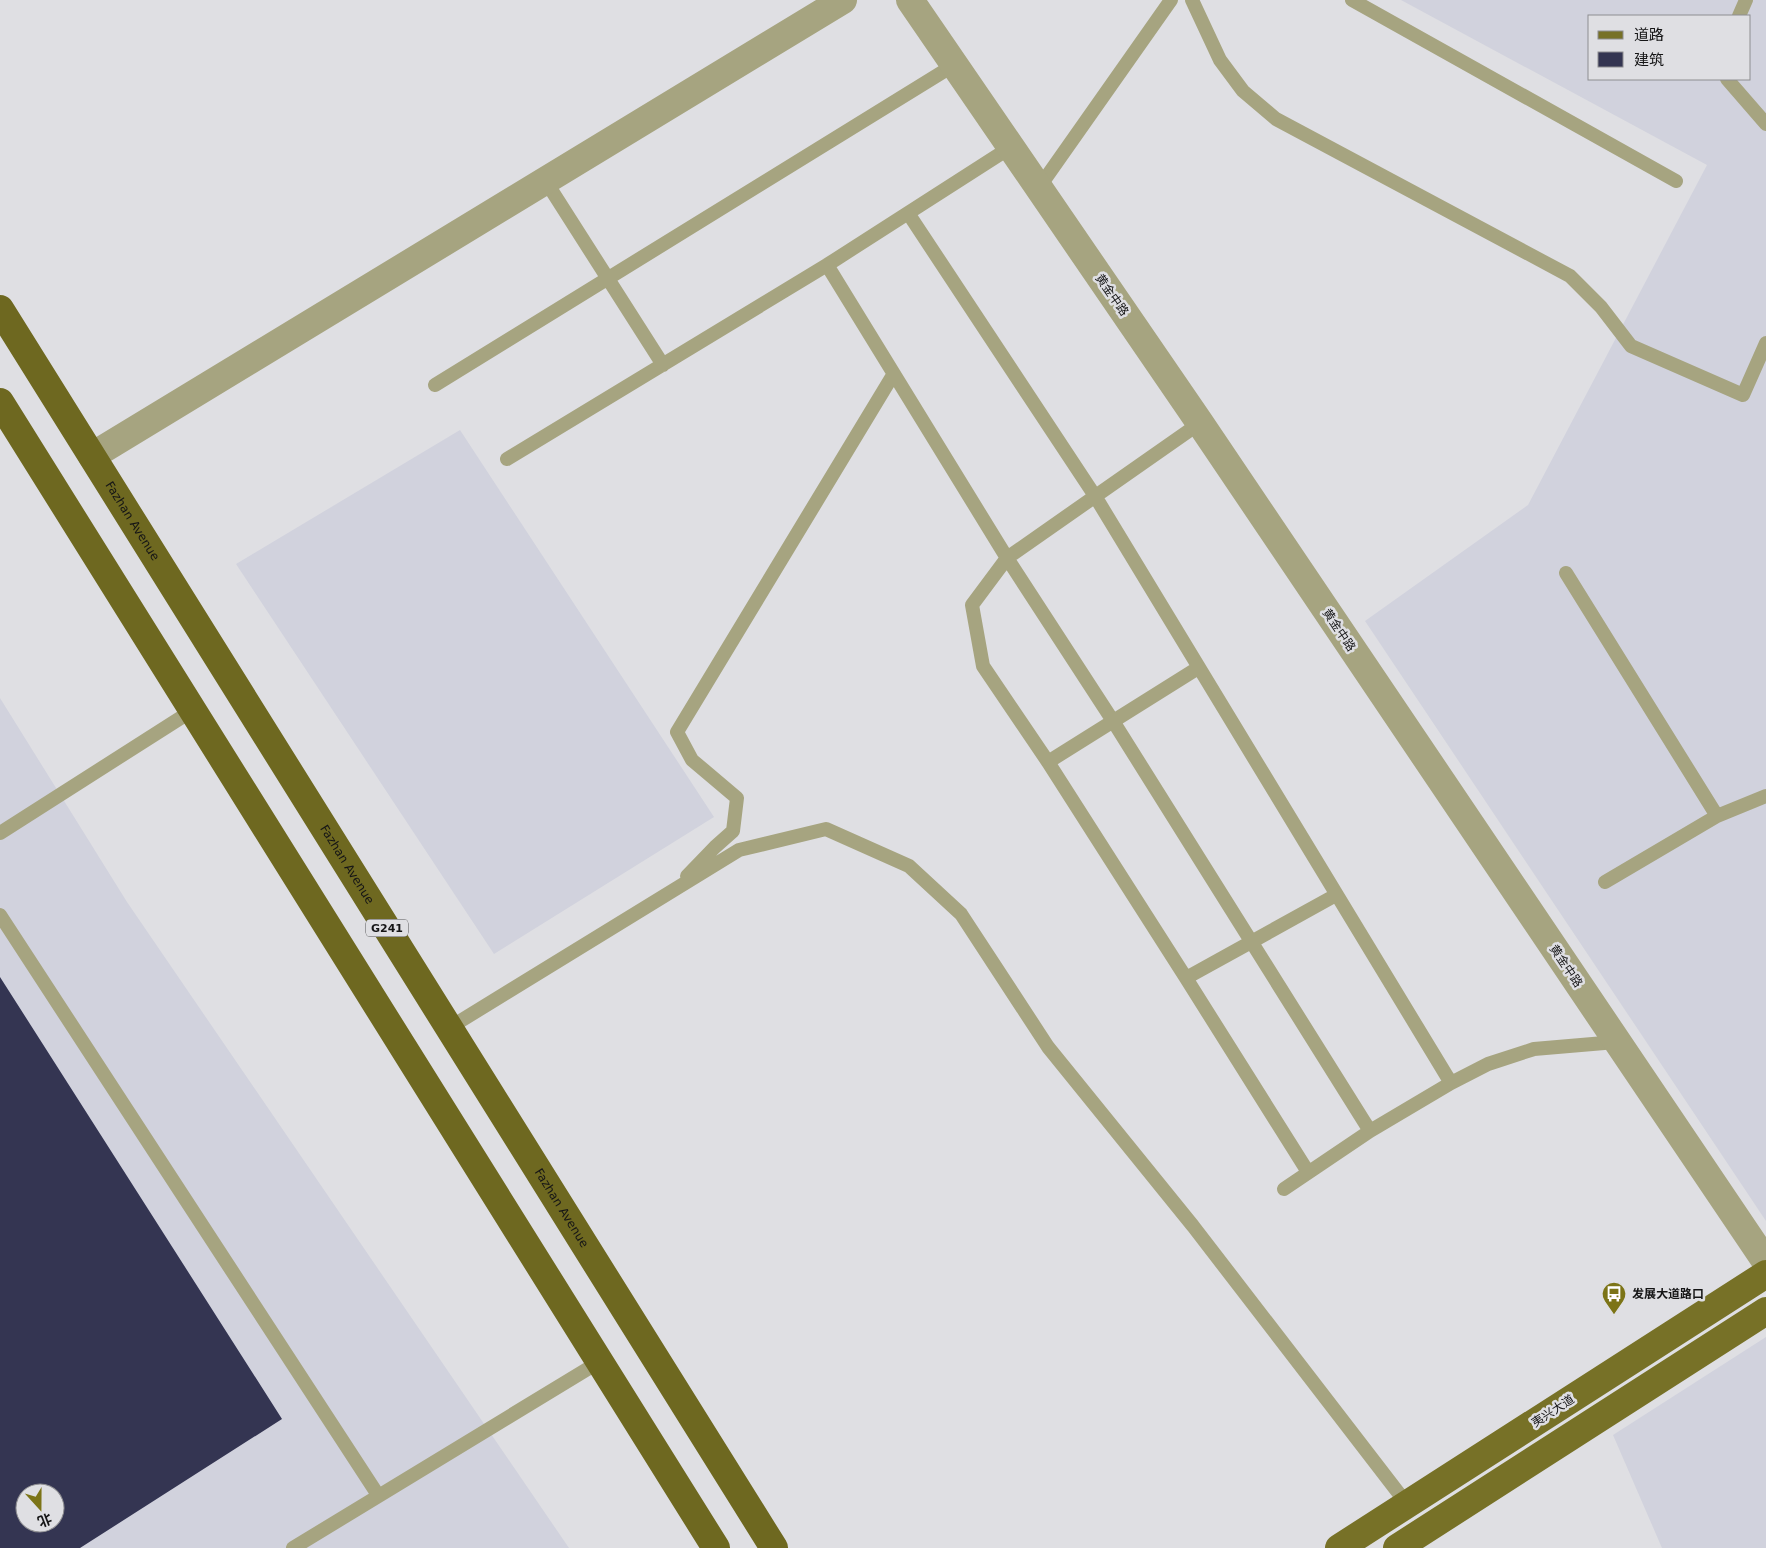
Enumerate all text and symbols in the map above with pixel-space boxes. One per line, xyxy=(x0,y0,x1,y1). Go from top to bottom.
legend xyxy=(1588,15,1751,80)
text: 道路 xyxy=(1634,26,1664,44)
text: 建筑 xyxy=(1634,51,1664,69)
street label: 黄金中路 xyxy=(1092,271,1132,319)
street label: Fazhan Avenue xyxy=(103,479,162,563)
street label: 黄金中路 xyxy=(1320,606,1358,654)
street label: Fazhan Avenue xyxy=(317,822,377,907)
road number: G241 xyxy=(366,920,408,936)
street label: 黄金中路 xyxy=(1547,942,1585,990)
street label: Fazhan Avenue xyxy=(532,1166,592,1250)
bus stop icon: 发展大道路口 xyxy=(1601,1281,1627,1315)
place label: 发展大道路口 xyxy=(1632,1287,1704,1301)
street label: 夷兴大道 xyxy=(1529,1392,1577,1430)
north arrow xyxy=(15,1483,65,1533)
text: 北 xyxy=(35,1510,54,1530)

